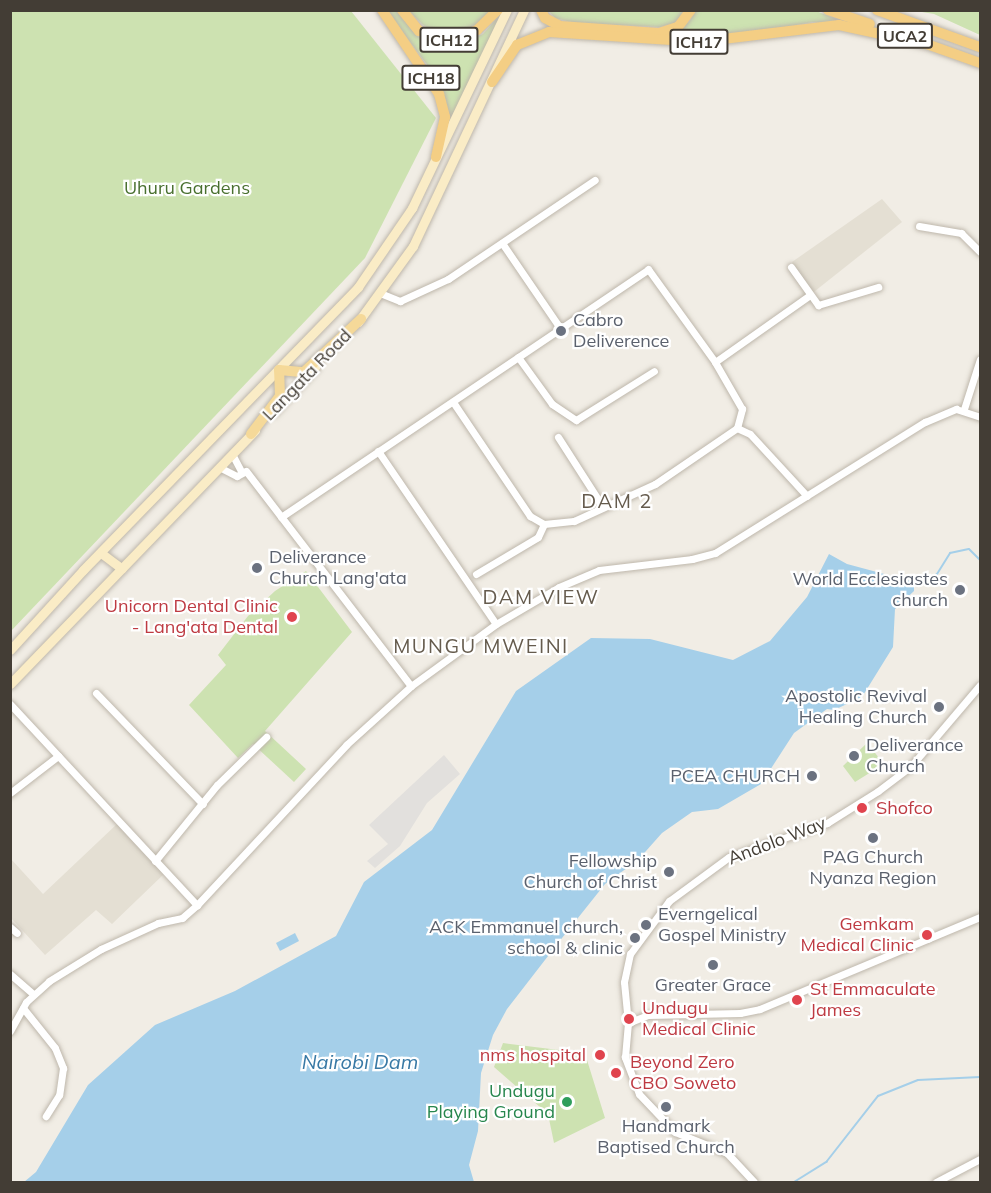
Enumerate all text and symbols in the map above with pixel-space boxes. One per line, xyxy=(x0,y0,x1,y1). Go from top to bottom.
road number: UCA2 xyxy=(876,23,934,49)
road number: ICH12 xyxy=(419,27,479,53)
road number: ICH17 xyxy=(669,29,729,55)
road number: ICH18 xyxy=(401,65,461,91)
park label: Uhuru Gardens xyxy=(124,177,250,199)
place label: Cabro Deliverence xyxy=(573,310,669,352)
marker: Cabro Deliverence xyxy=(554,324,568,338)
street label: Langata Road xyxy=(258,325,356,425)
district label: DAM 2 xyxy=(581,488,653,512)
place label: Deliverance Church Lang'ata xyxy=(269,547,407,590)
marker: Deliverance Church Lang'ata xyxy=(250,561,264,575)
place label: World Ecclesiastes church xyxy=(792,569,948,612)
marker: World Ecclesiastes church xyxy=(953,583,967,597)
district label: DAM VIEW xyxy=(483,584,599,608)
place label: Unicorn Dental Clinic - Lang'ata Dental xyxy=(105,596,278,638)
marker: Unicorn Dental Clinic - Lang'ata Dental xyxy=(283,608,301,626)
district label: MUNGU MWEINI xyxy=(393,633,569,657)
place label: Apostolic Revival Healing Church xyxy=(785,686,927,728)
marker: Apostolic Revival Healing Church xyxy=(932,700,946,714)
place label: Deliverance Church xyxy=(866,735,963,777)
marker: Deliverance Church xyxy=(847,749,861,763)
place label: PCEA CHURCH xyxy=(670,765,800,787)
marker: PCEA CHURCH xyxy=(805,769,819,783)
place label: Shofco xyxy=(876,797,933,819)
marker: Shofco xyxy=(853,799,871,817)
street label: Andolo Way xyxy=(725,812,829,870)
marker: PAG Church Nyanza Region xyxy=(866,831,880,845)
place label: PAG Church Nyanza Region xyxy=(810,847,936,890)
place label: Fellowship Church of Christ xyxy=(523,851,657,894)
marker: Fellowship Church of Christ xyxy=(662,865,676,879)
place label: Everngelical Gospel Ministry xyxy=(658,904,786,946)
place label: Gemkam Medical Clinic xyxy=(800,914,914,956)
place label: ACK Emmanuel church, school & clinic xyxy=(429,917,623,960)
marker: Everngelical Gospel Ministry xyxy=(639,918,653,932)
marker: Gemkam Medical Clinic xyxy=(918,926,936,944)
marker: ACK Emmanuel church, school & clinic xyxy=(628,931,642,945)
marker: Greater Grace xyxy=(706,958,720,972)
place label: Greater Grace xyxy=(655,974,771,996)
place label: St Emmaculate James xyxy=(810,979,936,1022)
marker: St Emmaculate James xyxy=(788,991,806,1009)
place label: Undugu Medical Clinic xyxy=(642,998,756,1040)
marker: Undugu Medical Clinic xyxy=(620,1010,638,1028)
place label: nms hospital xyxy=(480,1044,586,1066)
marker: nms hospital xyxy=(591,1046,609,1064)
water label: Nairobi Dam xyxy=(302,1049,418,1073)
place label: Beyond Zero CBO Soweto xyxy=(630,1052,736,1094)
marker: Beyond Zero CBO Soweto xyxy=(607,1064,625,1082)
place label: Undugu Playing Ground xyxy=(427,1081,555,1124)
marker: Undugu Playing Ground xyxy=(560,1095,574,1109)
marker: Handmark Baptised Church xyxy=(659,1100,673,1114)
place label: Handmark Baptised Church xyxy=(597,1116,735,1158)

